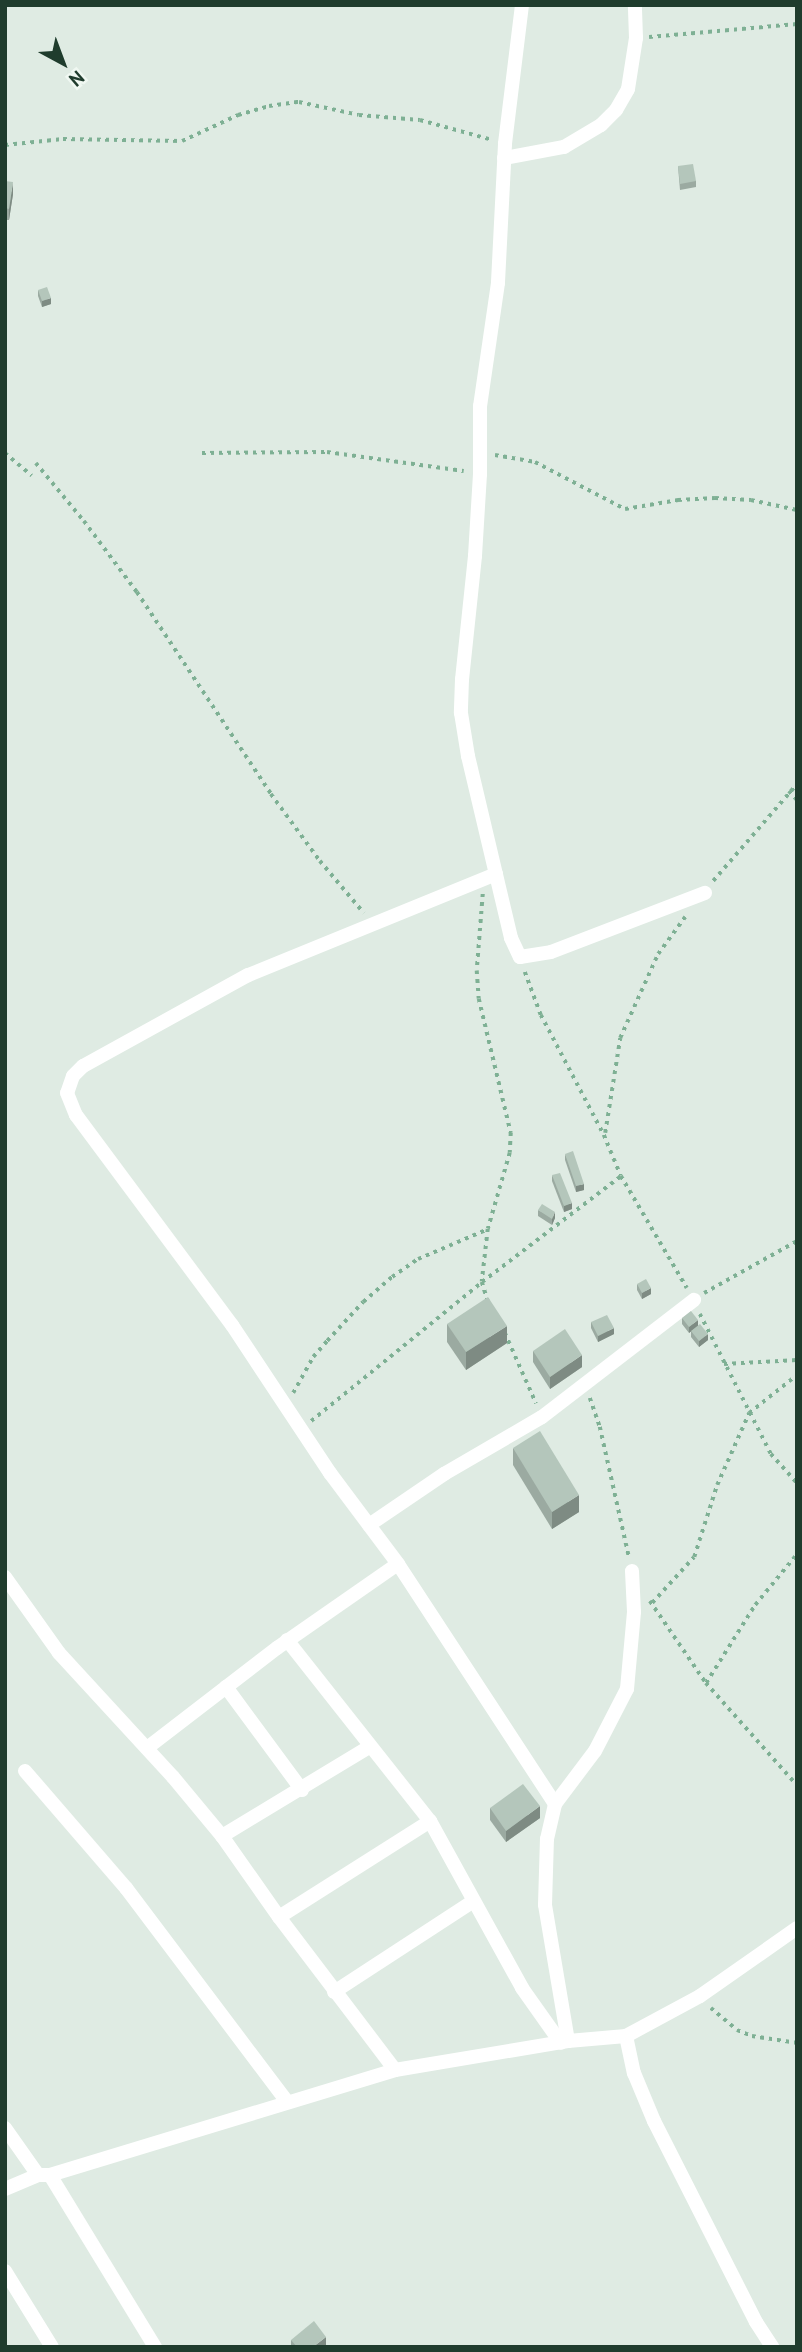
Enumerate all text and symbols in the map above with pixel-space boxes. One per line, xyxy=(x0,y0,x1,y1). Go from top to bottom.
north arrow xyxy=(28,28,98,98)
text: N xyxy=(64,66,89,92)

